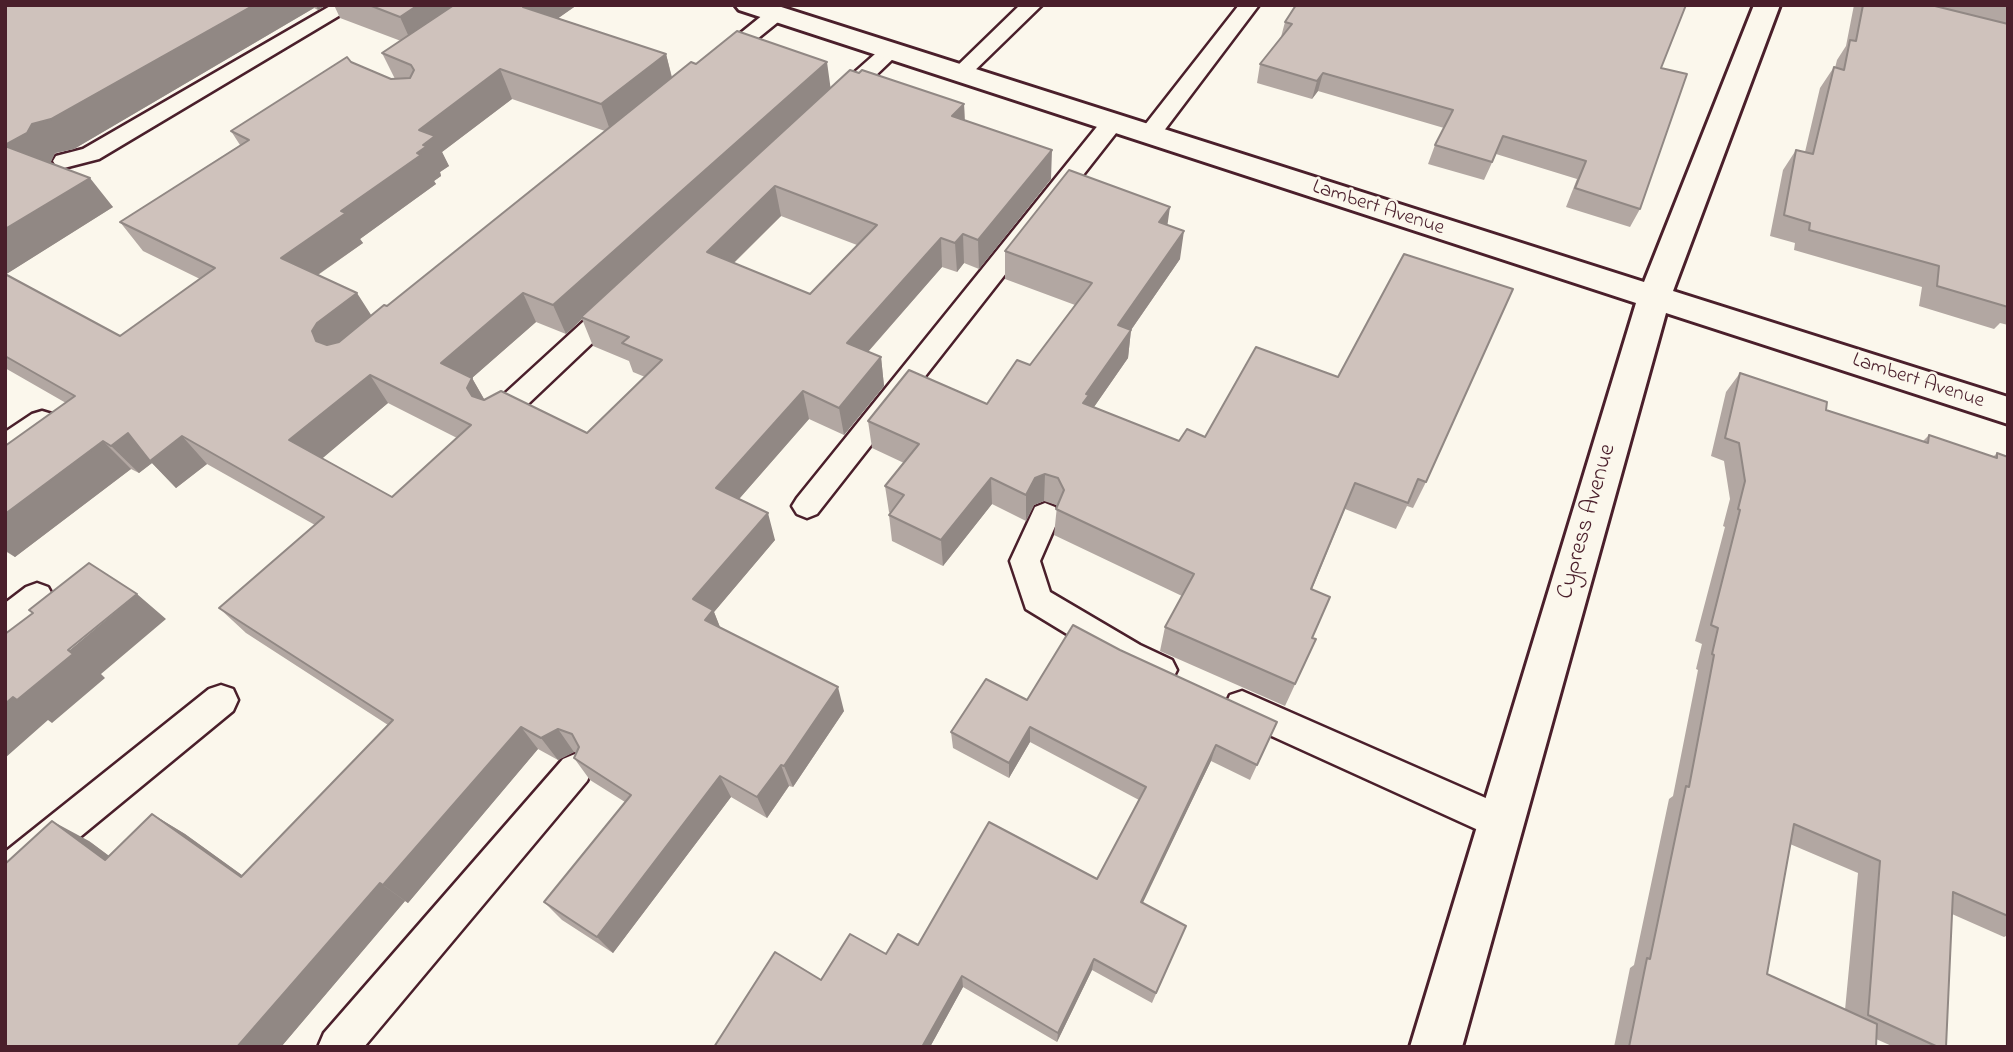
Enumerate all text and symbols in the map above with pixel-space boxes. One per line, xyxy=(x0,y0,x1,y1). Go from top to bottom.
street label: Lambert Avenue xyxy=(1309,176,1447,242)
street label: Lambert Avenue xyxy=(1849,349,1987,415)
street label: Cypress Avenue xyxy=(1552,441,1624,603)

